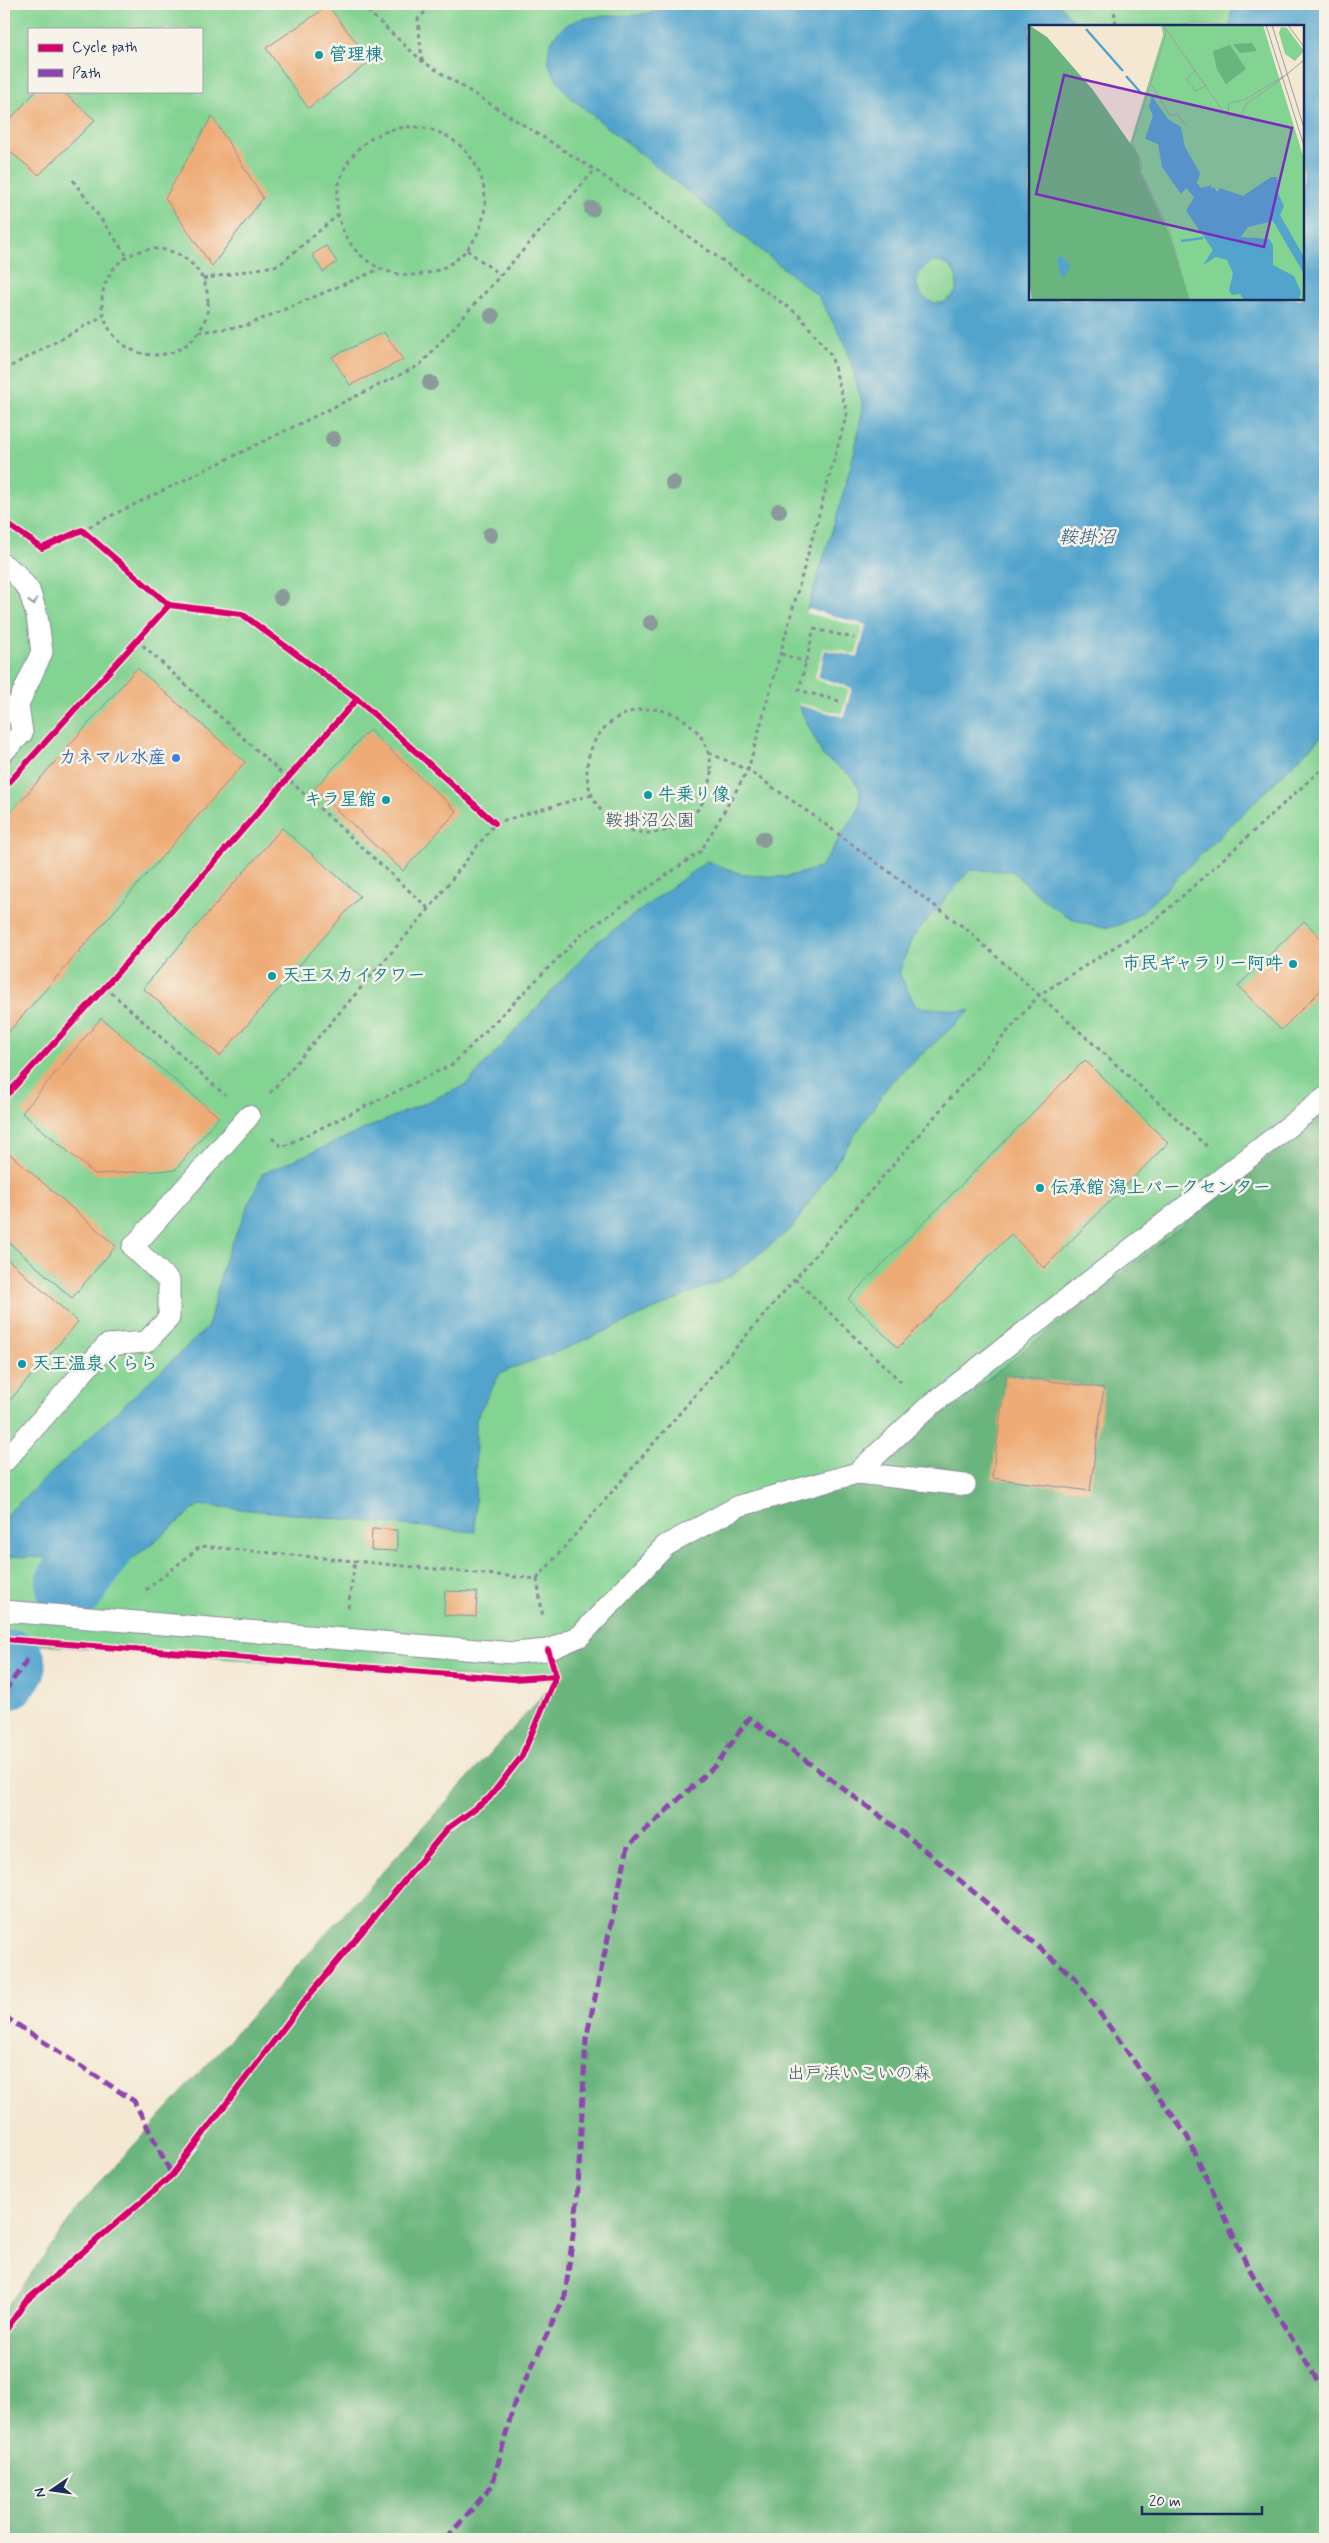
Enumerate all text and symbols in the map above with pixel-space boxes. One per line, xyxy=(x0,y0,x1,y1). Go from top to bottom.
inset map xyxy=(1029,25,1304,300)
legend xyxy=(28,28,202,92)
text: Cycle path xyxy=(72,38,137,58)
place label: 管理棟 xyxy=(329,43,383,67)
marker: 管理棟 xyxy=(313,49,325,61)
text: Path xyxy=(72,64,101,84)
water label: 鞍掛沼 xyxy=(1058,525,1117,550)
one-way arrow xyxy=(27,598,37,606)
place label: カネマル水産 xyxy=(59,746,166,770)
marker: カネマル水産 xyxy=(170,752,182,764)
place label: 牛乗り像 xyxy=(658,783,730,807)
place label: キラ星館 xyxy=(304,788,376,812)
marker: 牛乗り像 xyxy=(642,789,654,801)
marker: キラ星館 xyxy=(380,794,392,806)
park label: 鞍掛沼公園 xyxy=(605,809,695,833)
place label: 市民ギャラリー阿吽 xyxy=(1122,952,1283,976)
marker: 市民ギャラリー阿吽 xyxy=(1287,958,1299,970)
place label: 天王スカイタワー xyxy=(282,964,425,988)
marker: 天王スカイタワー xyxy=(266,970,278,982)
place label: 伝承館 潟上パークセンター xyxy=(1050,1176,1271,1200)
marker: 伝承館 潟上パークセンター xyxy=(1034,1182,1046,1194)
place label: 天王温泉くらら xyxy=(32,1352,158,1376)
marker: 天王温泉くらら xyxy=(16,1358,28,1370)
park label: 出戸浜いこいの森 xyxy=(787,2062,931,2086)
north arrow xyxy=(28,2466,78,2516)
scale bar xyxy=(1142,2483,1262,2515)
text: N xyxy=(30,2486,50,2499)
text: 20 m xyxy=(1149,2492,1181,2512)

